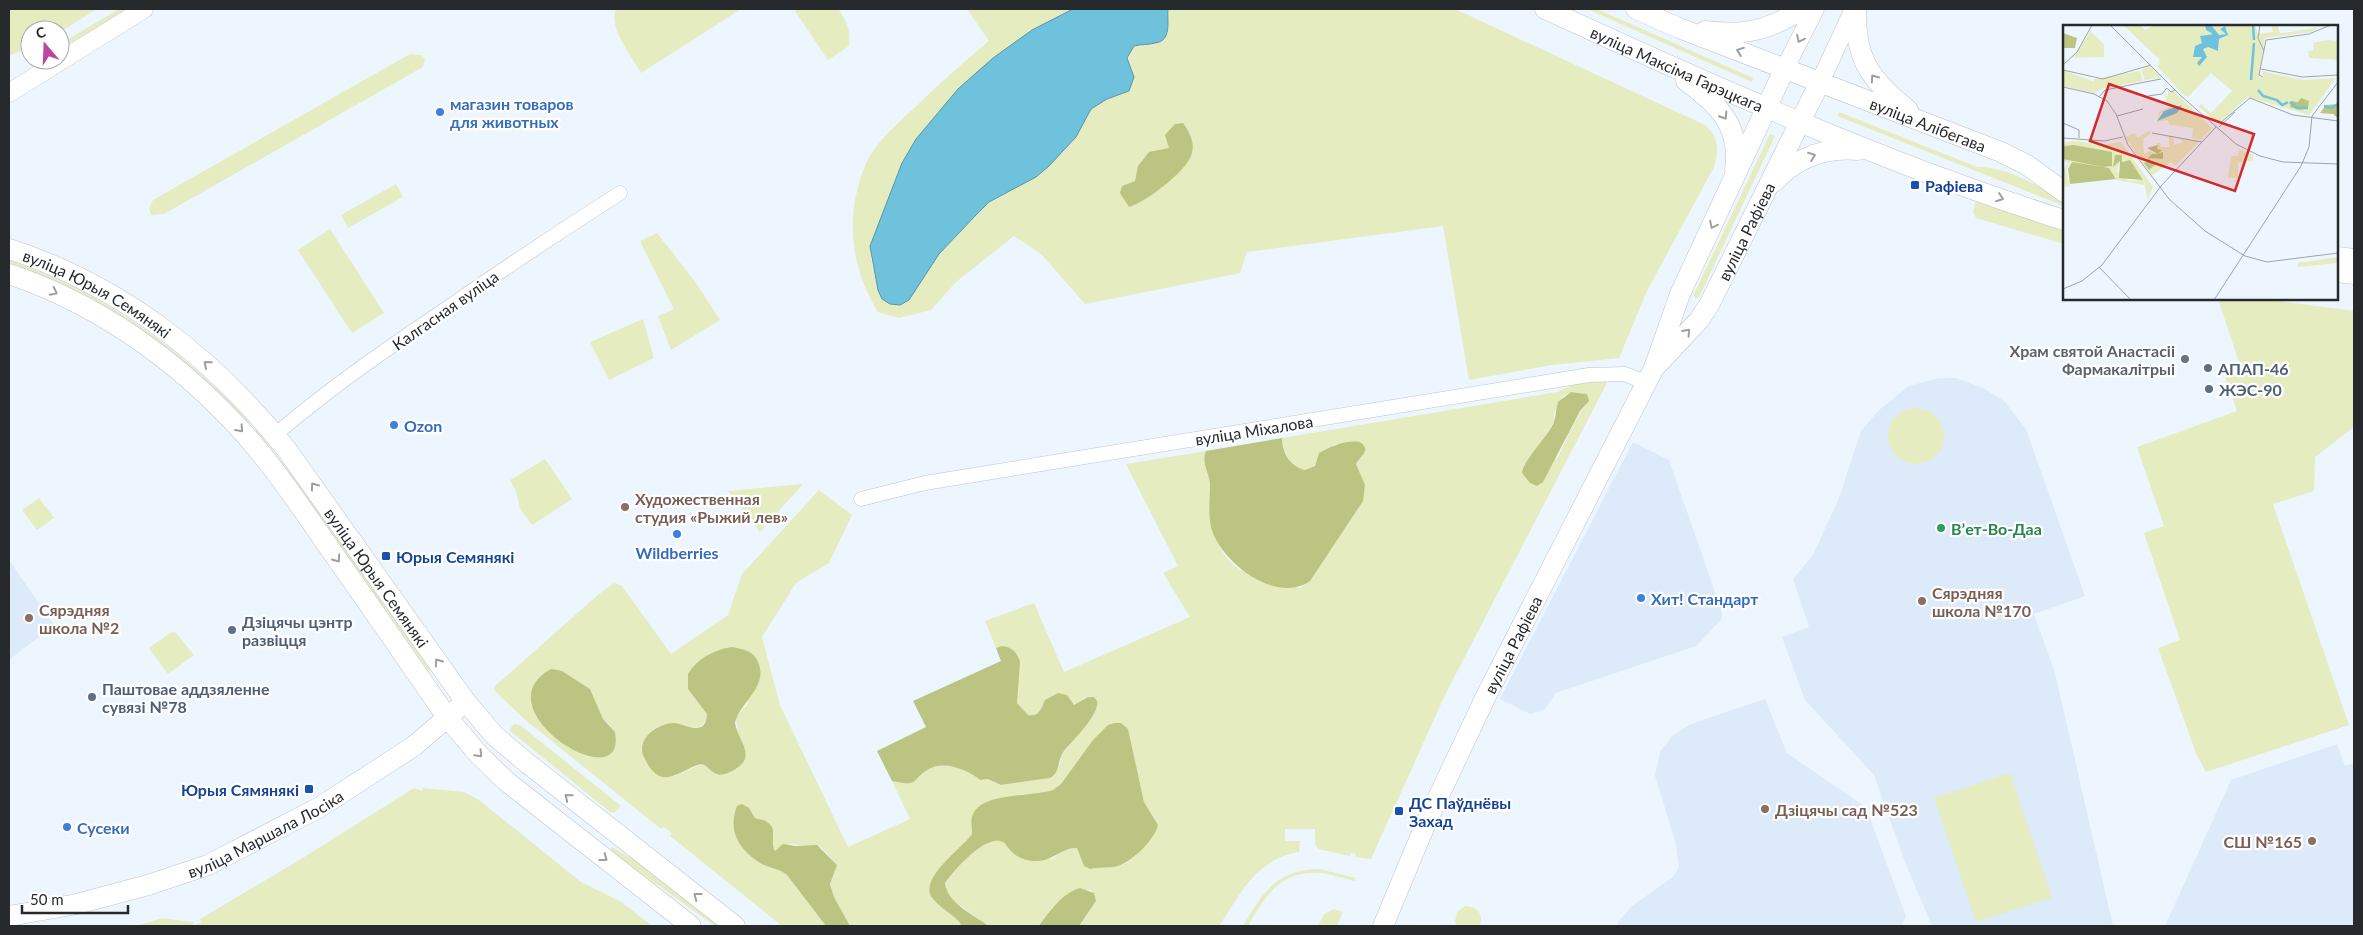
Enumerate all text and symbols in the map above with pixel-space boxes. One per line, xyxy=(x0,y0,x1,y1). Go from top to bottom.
north arrow xyxy=(20,20,70,70)
text: С xyxy=(33,22,48,42)
street label: вуліца Максіма Гарэцкага xyxy=(1588,22,1766,115)
inset map xyxy=(2063,25,2338,300)
one-way arrow xyxy=(1796,34,1807,43)
one-way arrow xyxy=(1736,47,1745,57)
one-way arrow xyxy=(1871,75,1880,84)
street label: вуліца Алібегава xyxy=(1868,93,1989,155)
place label: магазин товаров для животных xyxy=(450,94,574,131)
marker: магазин товаров для животных xyxy=(434,106,446,118)
one-way arrow xyxy=(1718,110,1727,119)
one-way arrow xyxy=(1807,152,1816,162)
place label: Рафіева xyxy=(1925,176,1983,195)
street label: вуліца Рафіева xyxy=(1713,179,1778,283)
marker: Рафіева xyxy=(1909,179,1921,191)
one-way arrow xyxy=(1995,192,2004,202)
one-way arrow xyxy=(1709,220,1719,229)
street label: вуліца Юрыя Семянякі xyxy=(21,245,175,341)
street label: Калгасная вуліца xyxy=(388,266,502,354)
one-way arrow xyxy=(49,286,58,296)
one-way arrow xyxy=(1682,329,1691,338)
place label: Храм святой Анастасіі Фармакалітрыі xyxy=(2010,341,2175,378)
marker: Храм святой Анастасіі Фармакалітрыі xyxy=(2179,353,2191,365)
place label: АПАП-46 xyxy=(2217,359,2289,378)
one-way arrow xyxy=(204,361,213,370)
marker: АПАП-46 xyxy=(2202,362,2214,374)
place label: ЖЭС-90 xyxy=(2219,380,2282,399)
marker: ЖЭС-90 xyxy=(2203,383,2215,395)
street label: вуліца Міхалова xyxy=(1194,411,1314,449)
place label: Ozon xyxy=(404,416,442,435)
marker: Ozon xyxy=(388,419,400,431)
one-way arrow xyxy=(234,423,242,432)
one-way arrow xyxy=(311,482,320,492)
place label: Художественная студия «Рыжий лев» xyxy=(635,489,788,526)
marker: Художественная студия «Рыжий лев» xyxy=(619,501,631,513)
street label: вуліца Юрыя Семянякі xyxy=(321,504,433,651)
place label: Вʼет-Во-Даа xyxy=(1951,519,2042,538)
marker: Вʼет-Во-Даа xyxy=(1935,522,1947,534)
marker: Wildberries xyxy=(671,528,683,540)
place label: Wildberries xyxy=(635,543,719,562)
place label: Юрыя Семянякі xyxy=(396,547,514,566)
marker: Юрыя Семянякі xyxy=(380,550,392,562)
one-way arrow xyxy=(331,553,340,563)
place label: Сярэдняя школа №170 xyxy=(1932,583,2031,620)
place label: Хит! Стандарт xyxy=(1651,589,1759,608)
street label: вуліца Рафіева xyxy=(1480,592,1545,696)
marker: Хит! Стандарт xyxy=(1635,592,1647,604)
marker: Сярэдняя школа №170 xyxy=(1916,595,1928,607)
place label: Сярэдняя школа №2 xyxy=(39,600,119,637)
marker: Сярэдняя школа №2 xyxy=(23,612,35,624)
place label: Дзіцячы цэнтр развіцця xyxy=(242,612,352,649)
marker: Дзіцячы цэнтр развіцця xyxy=(226,624,238,636)
one-way arrow xyxy=(435,658,444,667)
place label: Паштовае аддзяленне сувязі №78 xyxy=(102,679,270,716)
marker: Паштовае аддзяленне сувязі №78 xyxy=(86,691,98,703)
one-way arrow xyxy=(473,749,482,758)
place label: Юрыя Сямянякі xyxy=(181,780,299,799)
marker: Юрыя Сямянякі xyxy=(303,783,315,795)
street label: вуліца Маршала Лосіка xyxy=(185,785,346,881)
place label: ДС Паўднёвы Захад xyxy=(1409,793,1511,830)
one-way arrow xyxy=(565,794,574,802)
place label: Дзіцячы сад №523 xyxy=(1775,800,1918,819)
marker: Дзіцячы сад №523 xyxy=(1759,803,1771,815)
marker: ДС Паўднёвы Захад xyxy=(1393,805,1405,817)
place label: Сусеки xyxy=(77,818,130,837)
marker: Сусеки xyxy=(61,821,73,833)
place label: СШ №165 xyxy=(2224,832,2302,851)
marker: СШ №165 xyxy=(2306,835,2318,847)
one-way arrow xyxy=(598,852,608,861)
scale bar xyxy=(22,882,129,914)
text: 50 m xyxy=(30,890,64,908)
one-way arrow xyxy=(693,893,703,902)

